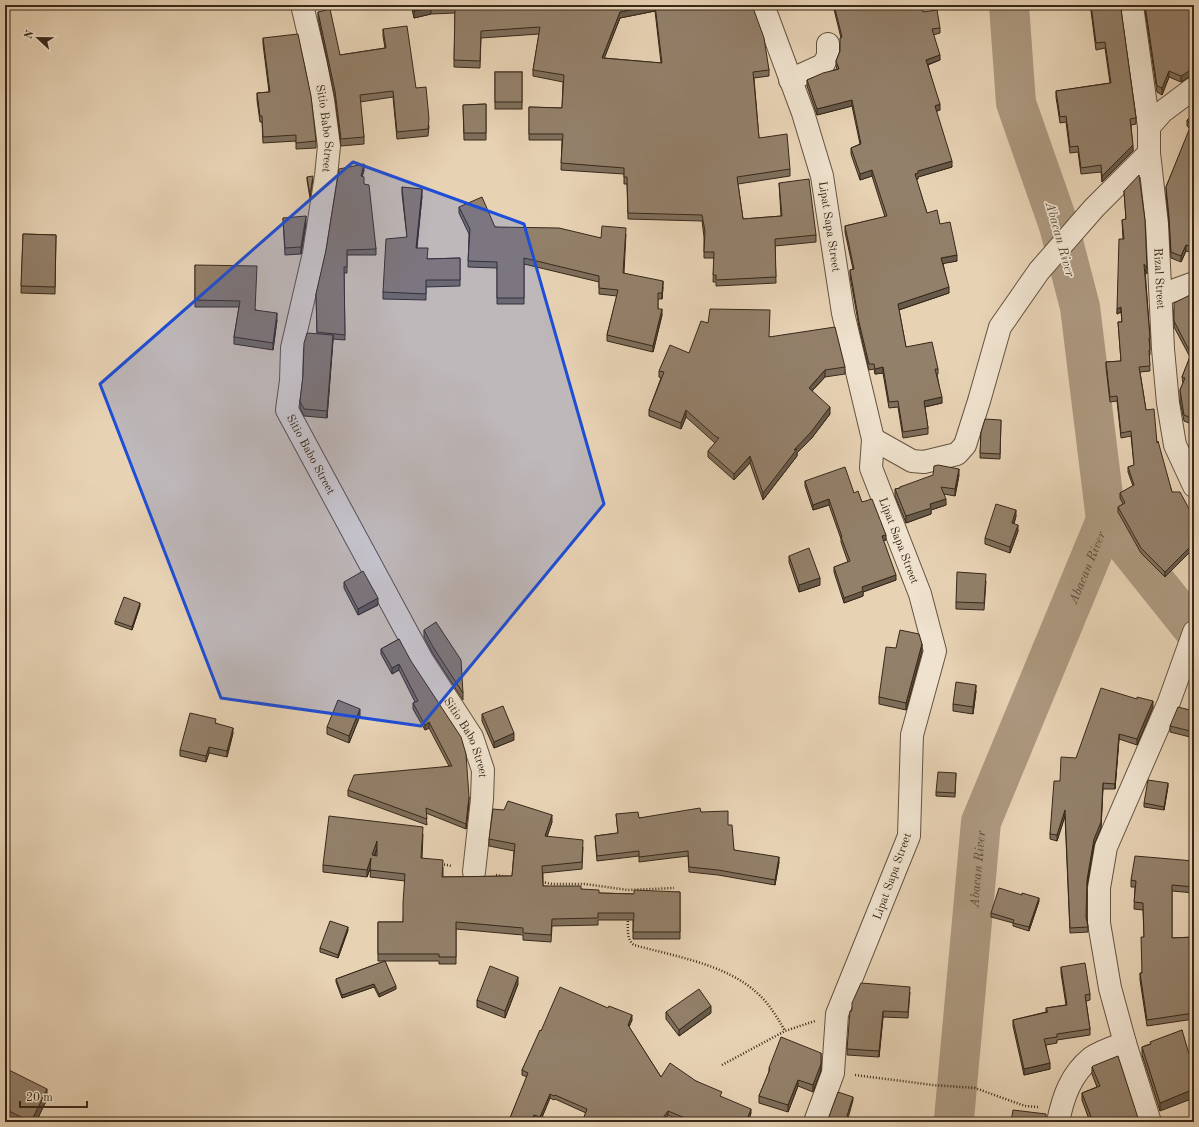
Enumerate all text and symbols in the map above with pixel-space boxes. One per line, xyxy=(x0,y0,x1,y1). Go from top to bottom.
north arrow xyxy=(18,18,58,58)
text: N xyxy=(23,28,37,41)
street label: Sitio Babo Street xyxy=(313,84,334,173)
street label: Lipat Sapa Street xyxy=(816,180,842,273)
water label: Abacan River xyxy=(1042,200,1077,279)
street label: Rizal Street xyxy=(1151,248,1166,310)
street label: Sitio Babo Street xyxy=(284,413,337,497)
street label: Lipat Sapa Street xyxy=(876,496,921,586)
water label: Abacan River xyxy=(1067,529,1109,607)
street label: Sitio Babo Street xyxy=(441,696,488,778)
water label: Abacan River xyxy=(968,830,988,909)
street label: Lipat Sapa Street xyxy=(872,831,914,921)
scale bar xyxy=(20,1083,87,1109)
text: 20 m xyxy=(26,1092,53,1104)

